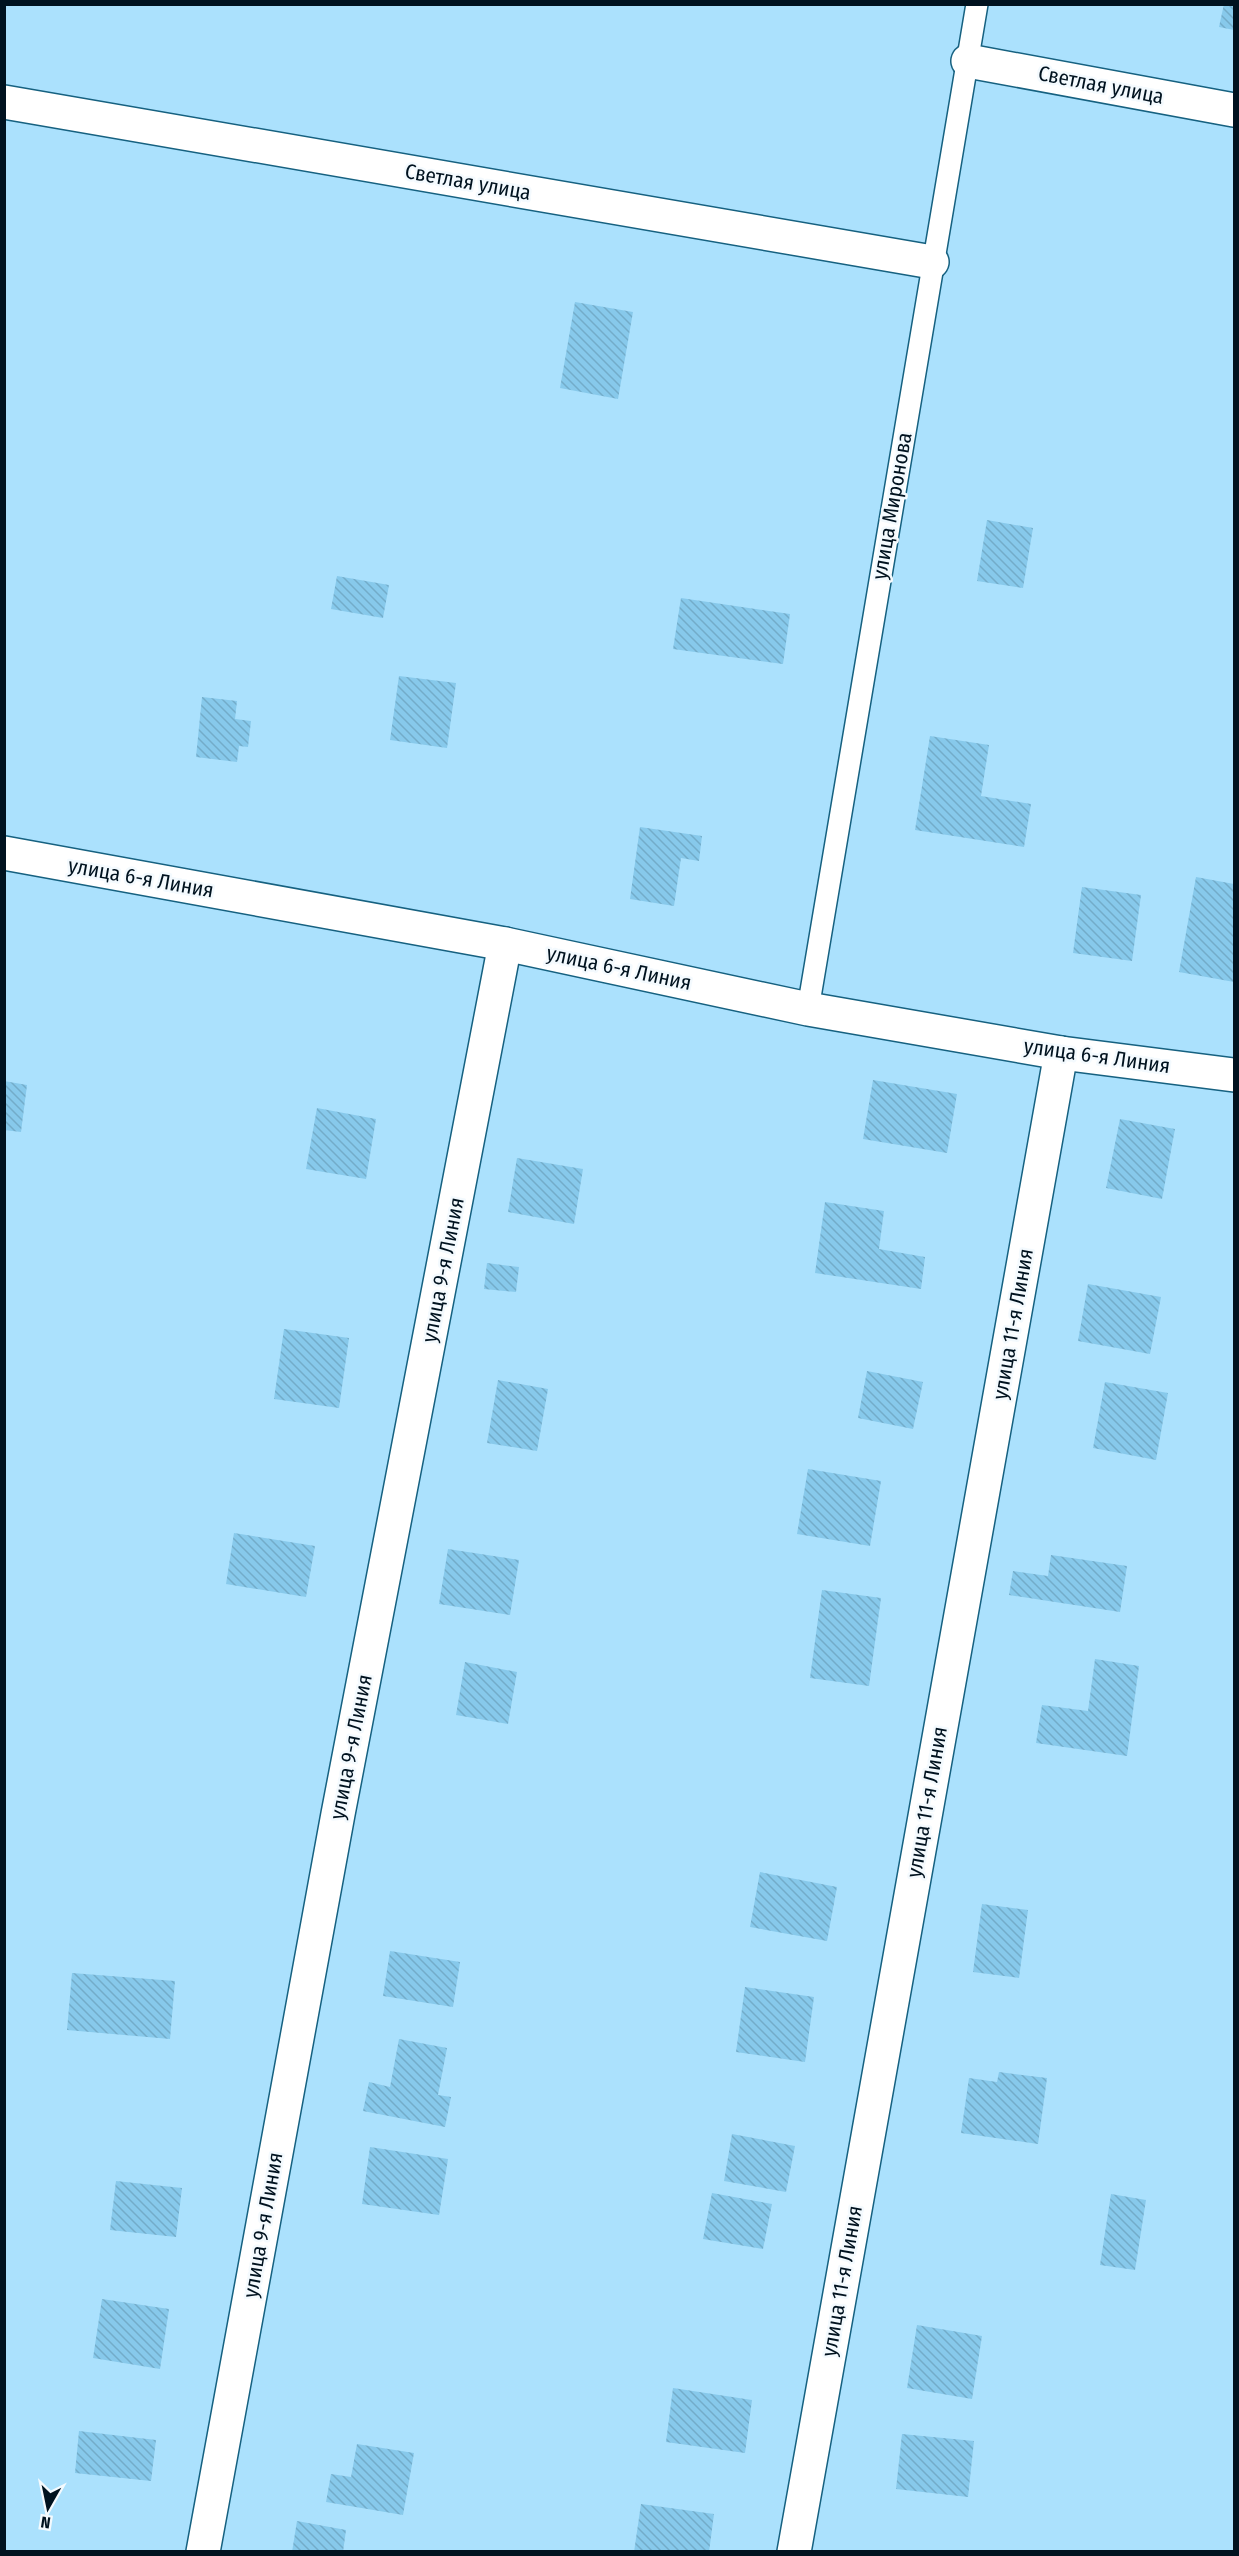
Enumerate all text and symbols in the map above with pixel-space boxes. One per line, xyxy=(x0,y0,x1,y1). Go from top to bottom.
street label: Светлая улица xyxy=(1036,60,1166,110)
street label: Светлая улица xyxy=(403,158,533,206)
street label: улица Миронова xyxy=(866,430,918,582)
street label: улица 6-я Линия xyxy=(66,852,216,904)
street label: улица 6-я Линия xyxy=(544,940,694,996)
street label: улица 6-я Линия xyxy=(1022,1033,1172,1079)
street label: улица 9-я Линия xyxy=(416,1195,470,1345)
street label: улица 11-я Линия xyxy=(987,1246,1039,1402)
street label: улица 9-я Линия xyxy=(324,1672,378,1822)
street label: улица 11-я Линия xyxy=(901,1724,953,1880)
street label: улица 9-я Линия xyxy=(237,2150,289,2300)
street label: улица 11-я Линия xyxy=(816,2203,868,2359)
north arrow xyxy=(18,2478,78,2538)
text: N xyxy=(40,2512,52,2532)

